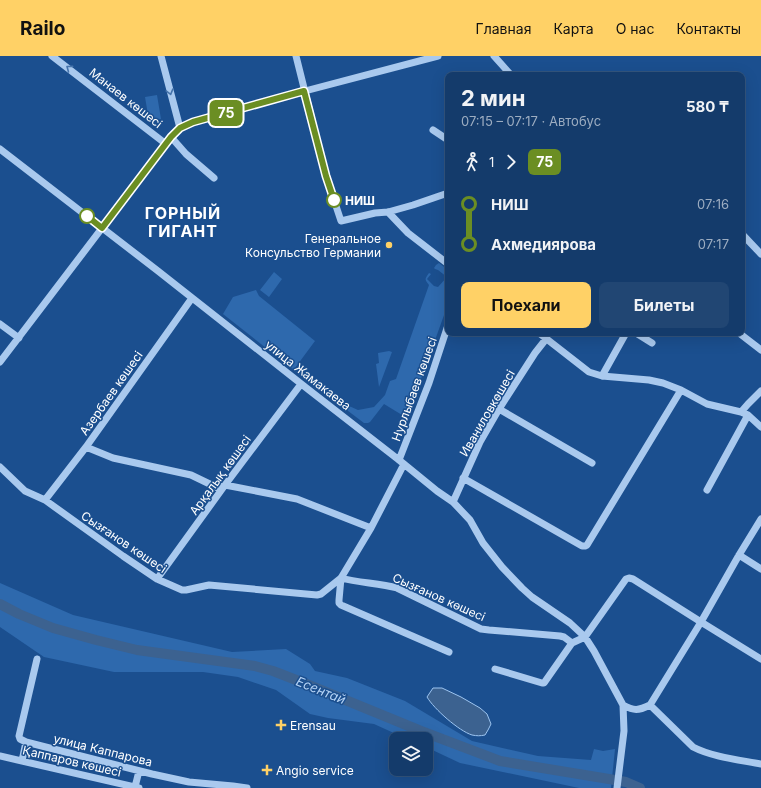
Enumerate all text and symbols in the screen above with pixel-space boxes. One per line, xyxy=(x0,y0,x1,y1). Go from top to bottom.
text: Railo xyxy=(20,17,65,40)
text: Главная xyxy=(476,20,531,37)
text: Карта xyxy=(553,20,594,37)
text: О нас xyxy=(616,20,654,37)
text: Контакты xyxy=(676,20,741,37)
street label: Манаев көшесі xyxy=(86,65,166,131)
one-way arrow xyxy=(66,66,73,73)
text: 2 мин xyxy=(461,85,525,111)
one-way arrow xyxy=(166,89,174,95)
text: 580 ₸ xyxy=(686,97,729,116)
line badge: 75 xyxy=(208,100,244,126)
text: 75 xyxy=(218,104,234,121)
text: 07:15 – 07:17 · Автобус xyxy=(461,113,601,129)
icon: walk xyxy=(461,151,483,173)
icon: forward xyxy=(500,151,522,173)
text: 75 xyxy=(536,153,553,170)
text: 1 xyxy=(489,154,494,170)
marker: НИШ xyxy=(326,192,342,208)
place label: НИШ xyxy=(345,193,375,208)
text: НИШ xyxy=(491,195,528,214)
text: 07:16 xyxy=(697,196,729,212)
district label: ГОРНЫЙ ГИГАНТ xyxy=(145,203,221,241)
unlabelled marker xyxy=(79,208,95,224)
place label: Генеральное Консульство Германии xyxy=(245,231,381,260)
text: Ахмедиярова xyxy=(491,235,596,254)
text: 07:17 xyxy=(698,236,729,252)
marker: Генеральное Консульство Германии xyxy=(384,240,394,250)
button: Поехали xyxy=(461,282,591,328)
button: Билеты xyxy=(599,282,729,328)
street label: Нурлыбаев көшесі xyxy=(388,335,440,443)
street label: улица Жамакаева xyxy=(262,337,354,413)
street label: Азербаев көшесі xyxy=(76,348,146,438)
street label: Иваниловкөшесі xyxy=(456,367,518,459)
street label: Арқалық көшесі xyxy=(186,432,254,518)
street label: Сызғанов көшесі xyxy=(78,508,170,576)
street label: Сызғанов көшесі xyxy=(390,570,488,624)
water label: Есентай xyxy=(294,673,348,707)
place label: Erensau xyxy=(290,718,336,733)
marker: Erensau xyxy=(275,719,287,731)
street label: улица Каппарова xyxy=(52,730,154,770)
map controls xyxy=(389,732,433,776)
button: layers xyxy=(389,732,433,776)
street label: Қаппаров көшесі xyxy=(21,742,123,780)
place label: Angio service xyxy=(276,763,354,778)
marker: Angio service xyxy=(261,764,273,776)

